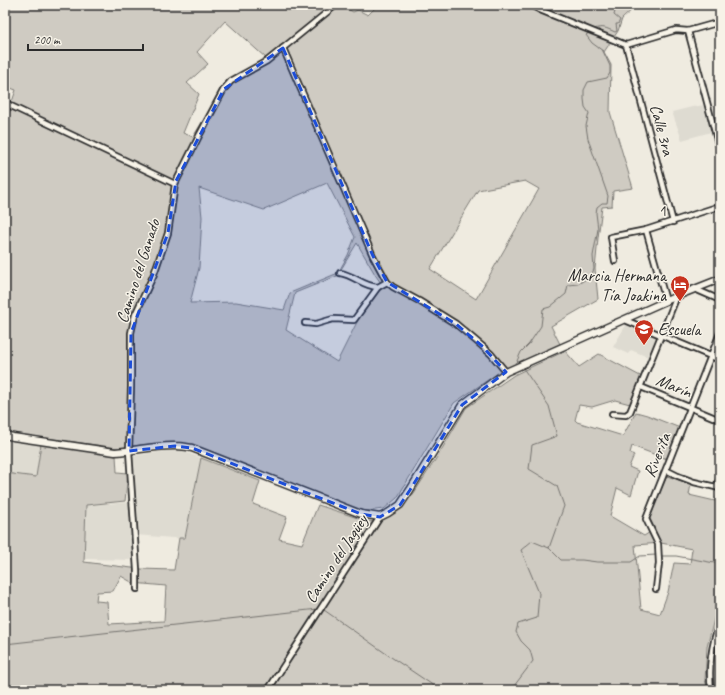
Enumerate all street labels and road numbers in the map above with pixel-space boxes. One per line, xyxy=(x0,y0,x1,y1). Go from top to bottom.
street label: Calle 3ra xyxy=(645,102,679,159)
street label: 1 xyxy=(655,199,670,222)
street label: Camino del Ganado xyxy=(111,216,165,325)
street label: Marín xyxy=(653,369,696,403)
street label: Riverita xyxy=(639,428,676,480)
street label: Camino del Jagüey xyxy=(300,510,373,607)

